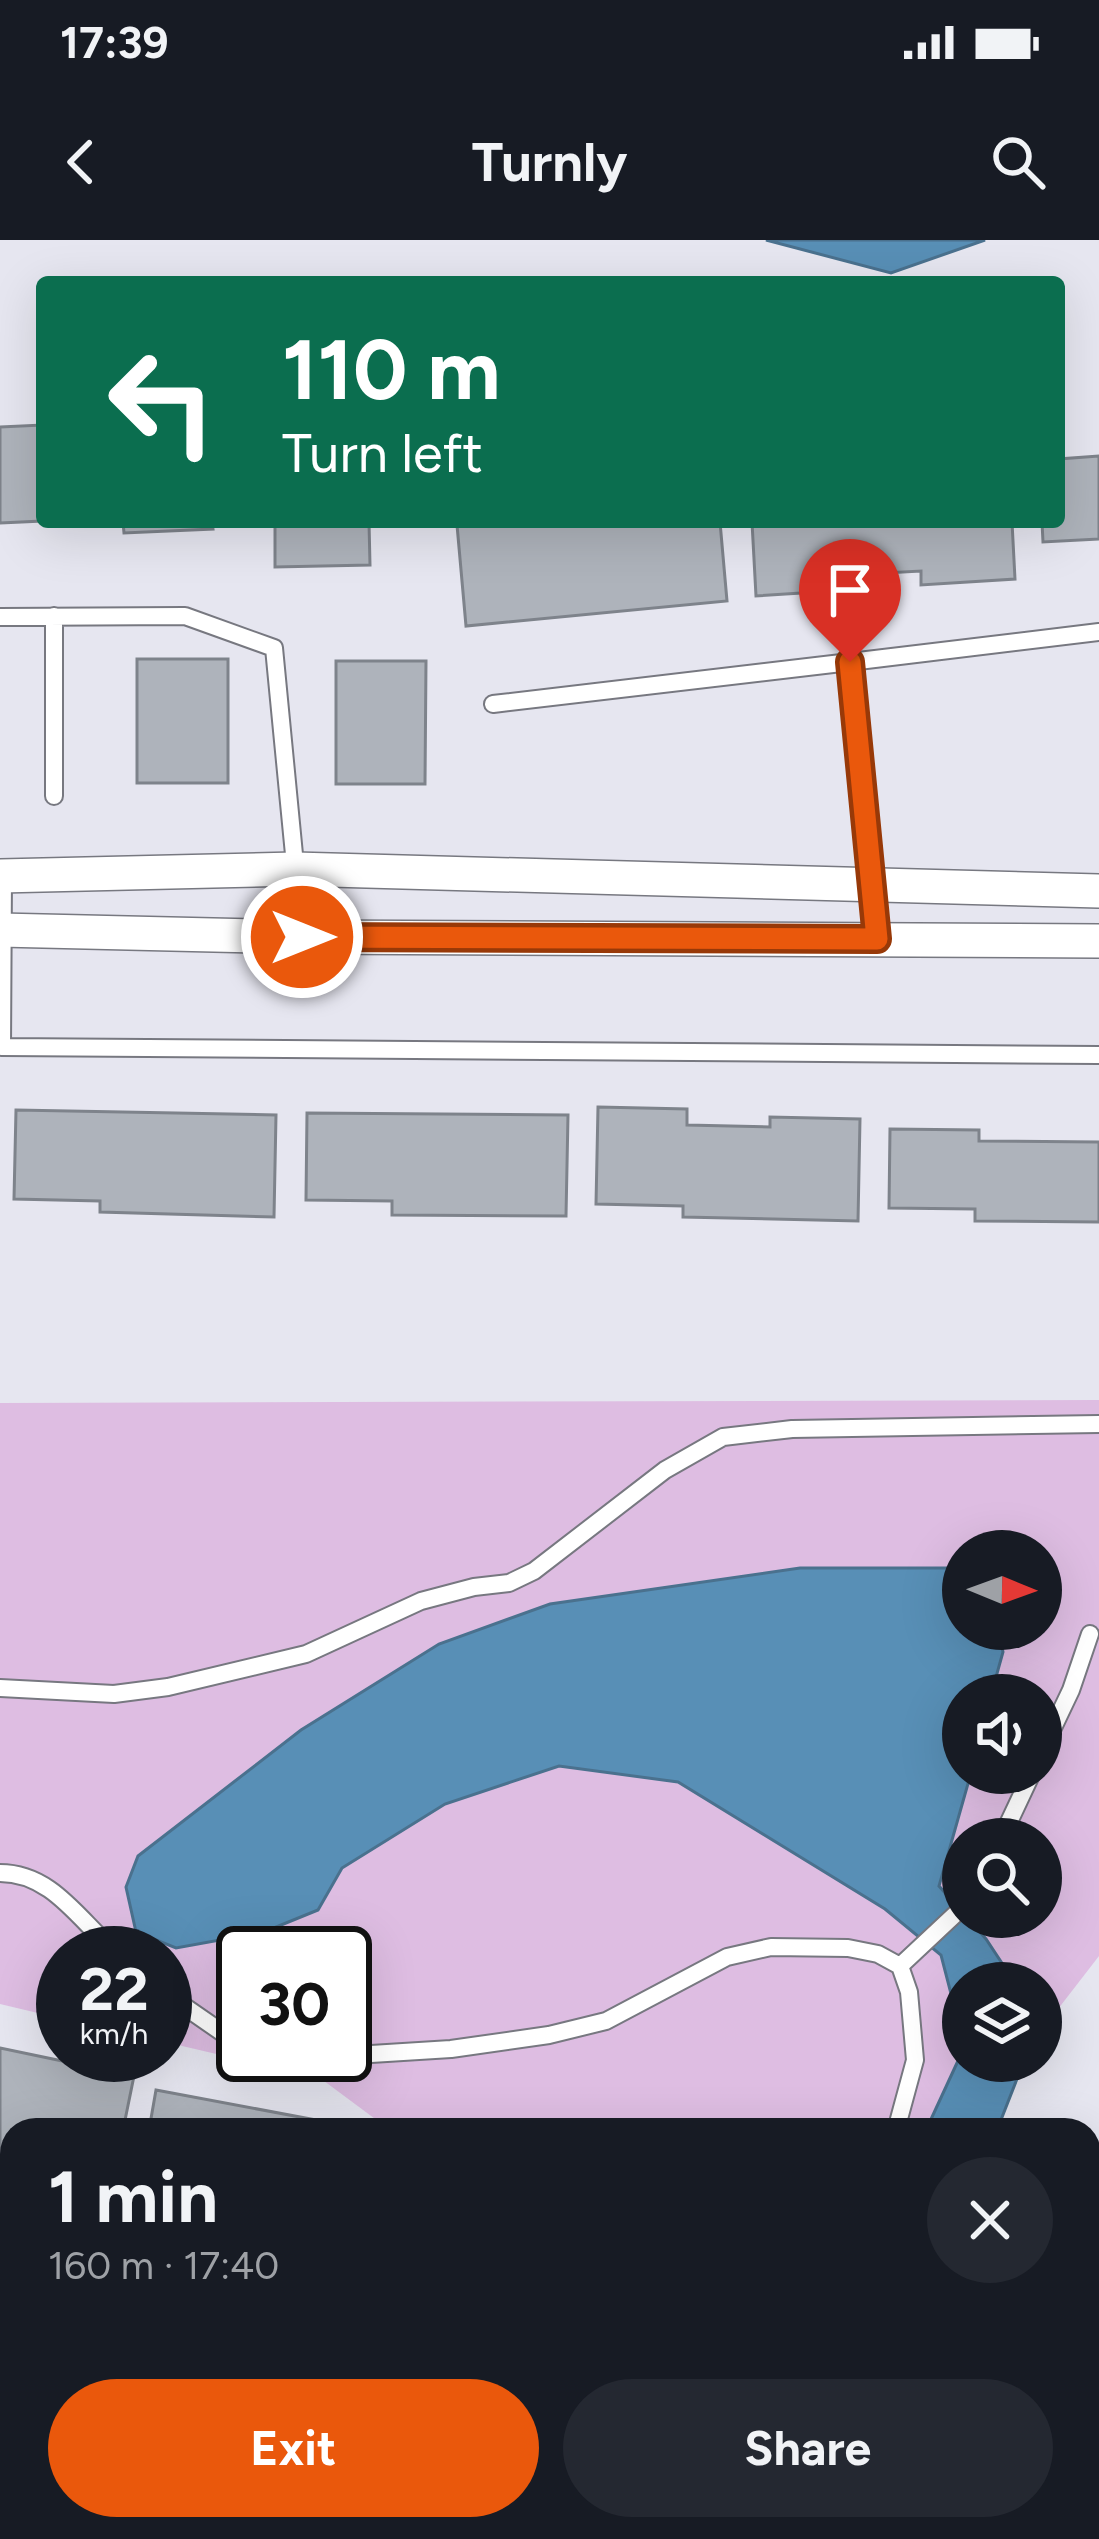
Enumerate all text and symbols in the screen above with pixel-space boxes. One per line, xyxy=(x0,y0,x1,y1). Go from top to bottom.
text: 17:39 xyxy=(60,15,169,69)
icon: back xyxy=(48,129,114,195)
icon: search xyxy=(985,129,1051,195)
text: Turnly xyxy=(472,130,627,195)
text: 110 m xyxy=(282,319,501,420)
icon: left xyxy=(84,324,240,480)
text: Turn left xyxy=(282,421,483,486)
pin xyxy=(799,539,901,662)
icon: arrive xyxy=(817,557,883,623)
position arrow xyxy=(239,874,365,1000)
north arrow xyxy=(942,1530,1062,1650)
map controls xyxy=(942,1530,1062,2082)
button: sound xyxy=(942,1674,1062,1794)
button: search xyxy=(942,1818,1062,1938)
speed limit sign: 30 xyxy=(216,1926,372,2082)
text: 22 xyxy=(79,1953,149,2025)
button: layers xyxy=(942,1962,1062,2082)
text: km/h xyxy=(80,2015,148,2052)
text: 1 min xyxy=(48,2154,218,2240)
button: close xyxy=(927,2157,1053,2283)
text: 160 m · 17:40 xyxy=(48,2242,279,2289)
button: Exit xyxy=(48,2379,539,2517)
button: Share xyxy=(563,2379,1053,2517)

